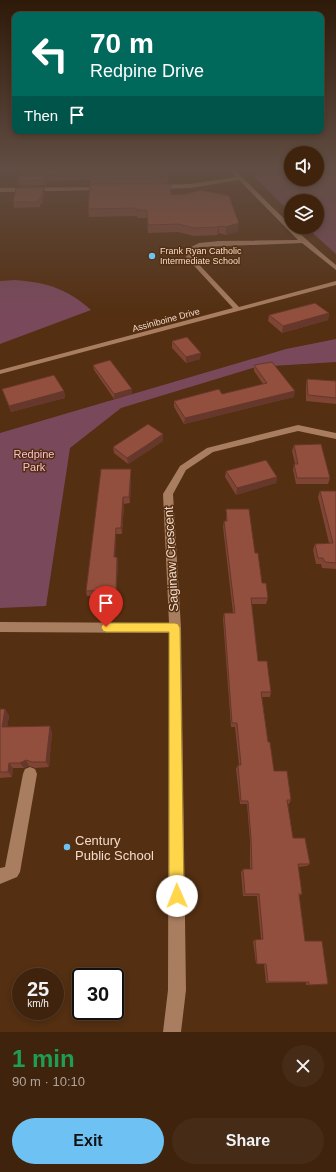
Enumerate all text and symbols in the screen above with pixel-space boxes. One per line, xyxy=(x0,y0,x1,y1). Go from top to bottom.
icon: left xyxy=(24,28,76,80)
text: 70 m xyxy=(90,28,154,59)
text: Redpine Drive xyxy=(90,61,204,81)
icon: arrive xyxy=(66,104,88,126)
text: Then xyxy=(24,107,58,124)
map controls xyxy=(284,146,324,234)
button: sound xyxy=(284,146,324,186)
button: layers xyxy=(284,194,324,234)
place label: Frank Ryan Catholic Intermediate School xyxy=(160,246,242,266)
marker: Frank Ryan Catholic Intermediate School xyxy=(147,251,157,261)
street label: Assiniboine Drive xyxy=(131,306,201,334)
park label: Redpine Park xyxy=(14,448,54,473)
street label: Saginaw Crescent xyxy=(161,506,181,612)
pin xyxy=(89,586,123,627)
icon: arrive xyxy=(95,592,117,614)
place label: Century Public School xyxy=(75,833,154,863)
marker: Century Public School xyxy=(62,842,72,852)
position arrow xyxy=(156,875,198,917)
speed limit sign: 30 xyxy=(72,968,124,1020)
text: 25 xyxy=(27,978,49,1000)
text: km/h xyxy=(27,998,49,1009)
text: 1 min xyxy=(12,1045,75,1072)
button: close xyxy=(282,1045,324,1087)
text: 90 m · 10:10 xyxy=(12,1074,85,1089)
button: Exit xyxy=(12,1118,164,1164)
button: Share xyxy=(172,1118,324,1164)

